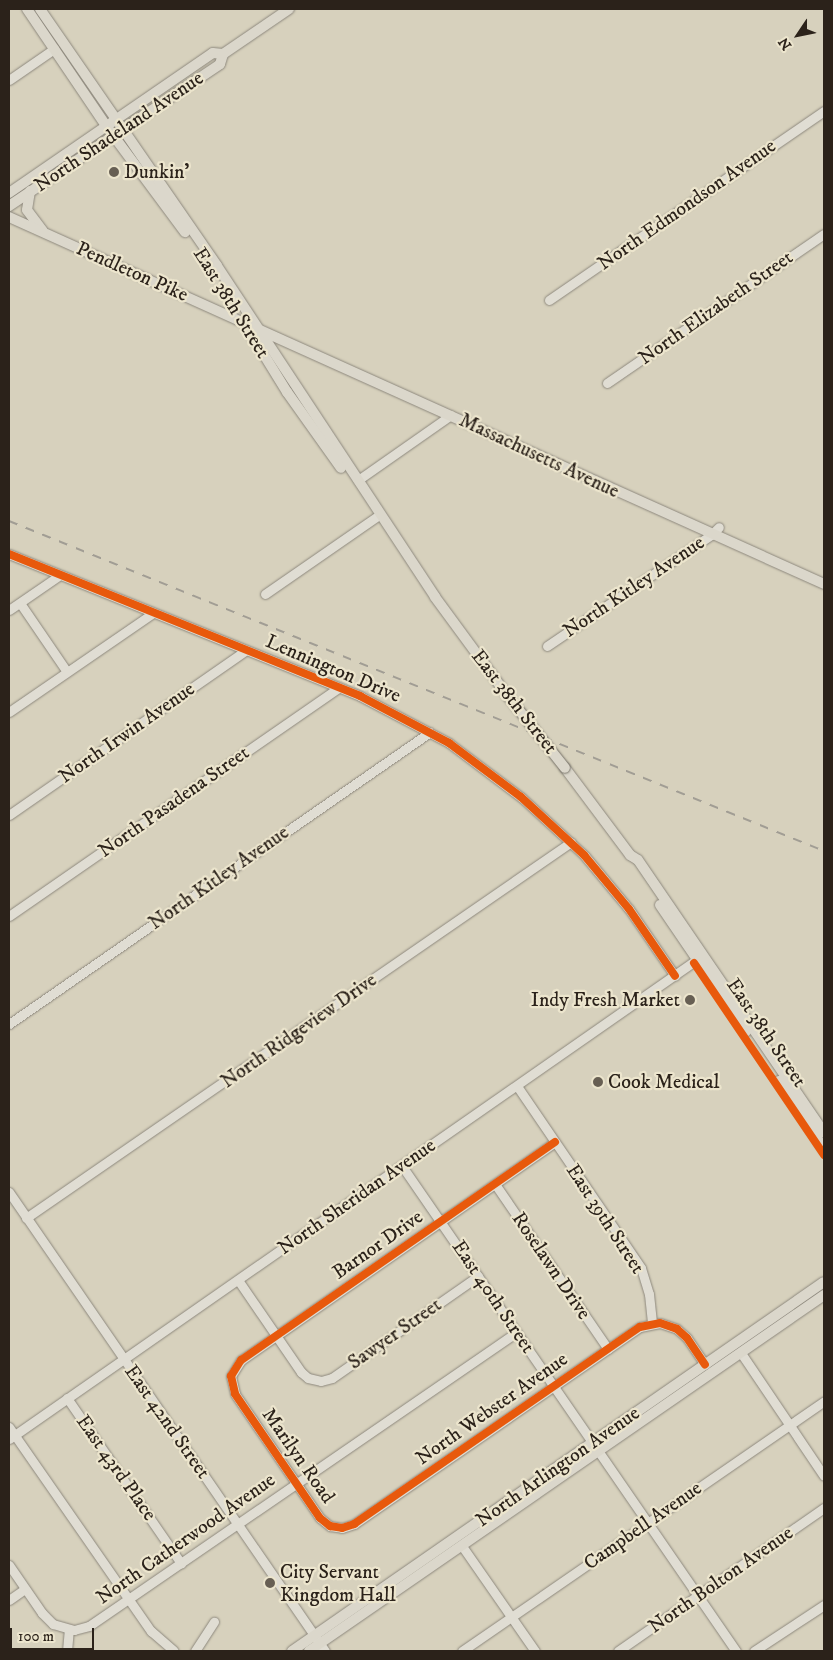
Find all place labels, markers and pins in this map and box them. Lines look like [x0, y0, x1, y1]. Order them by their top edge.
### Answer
place label: Dunkin' [124, 160, 189, 184]
marker: Dunkin' [108, 166, 120, 178]
place label: Indy Fresh Market [531, 988, 680, 1012]
marker: Indy Fresh Market [684, 994, 696, 1006]
place label: Cook Medical [608, 1070, 719, 1094]
marker: Cook Medical [592, 1076, 604, 1088]
place label: City Servant Kingdom Hall [280, 1560, 396, 1607]
marker: City Servant Kingdom Hall [264, 1577, 276, 1589]

